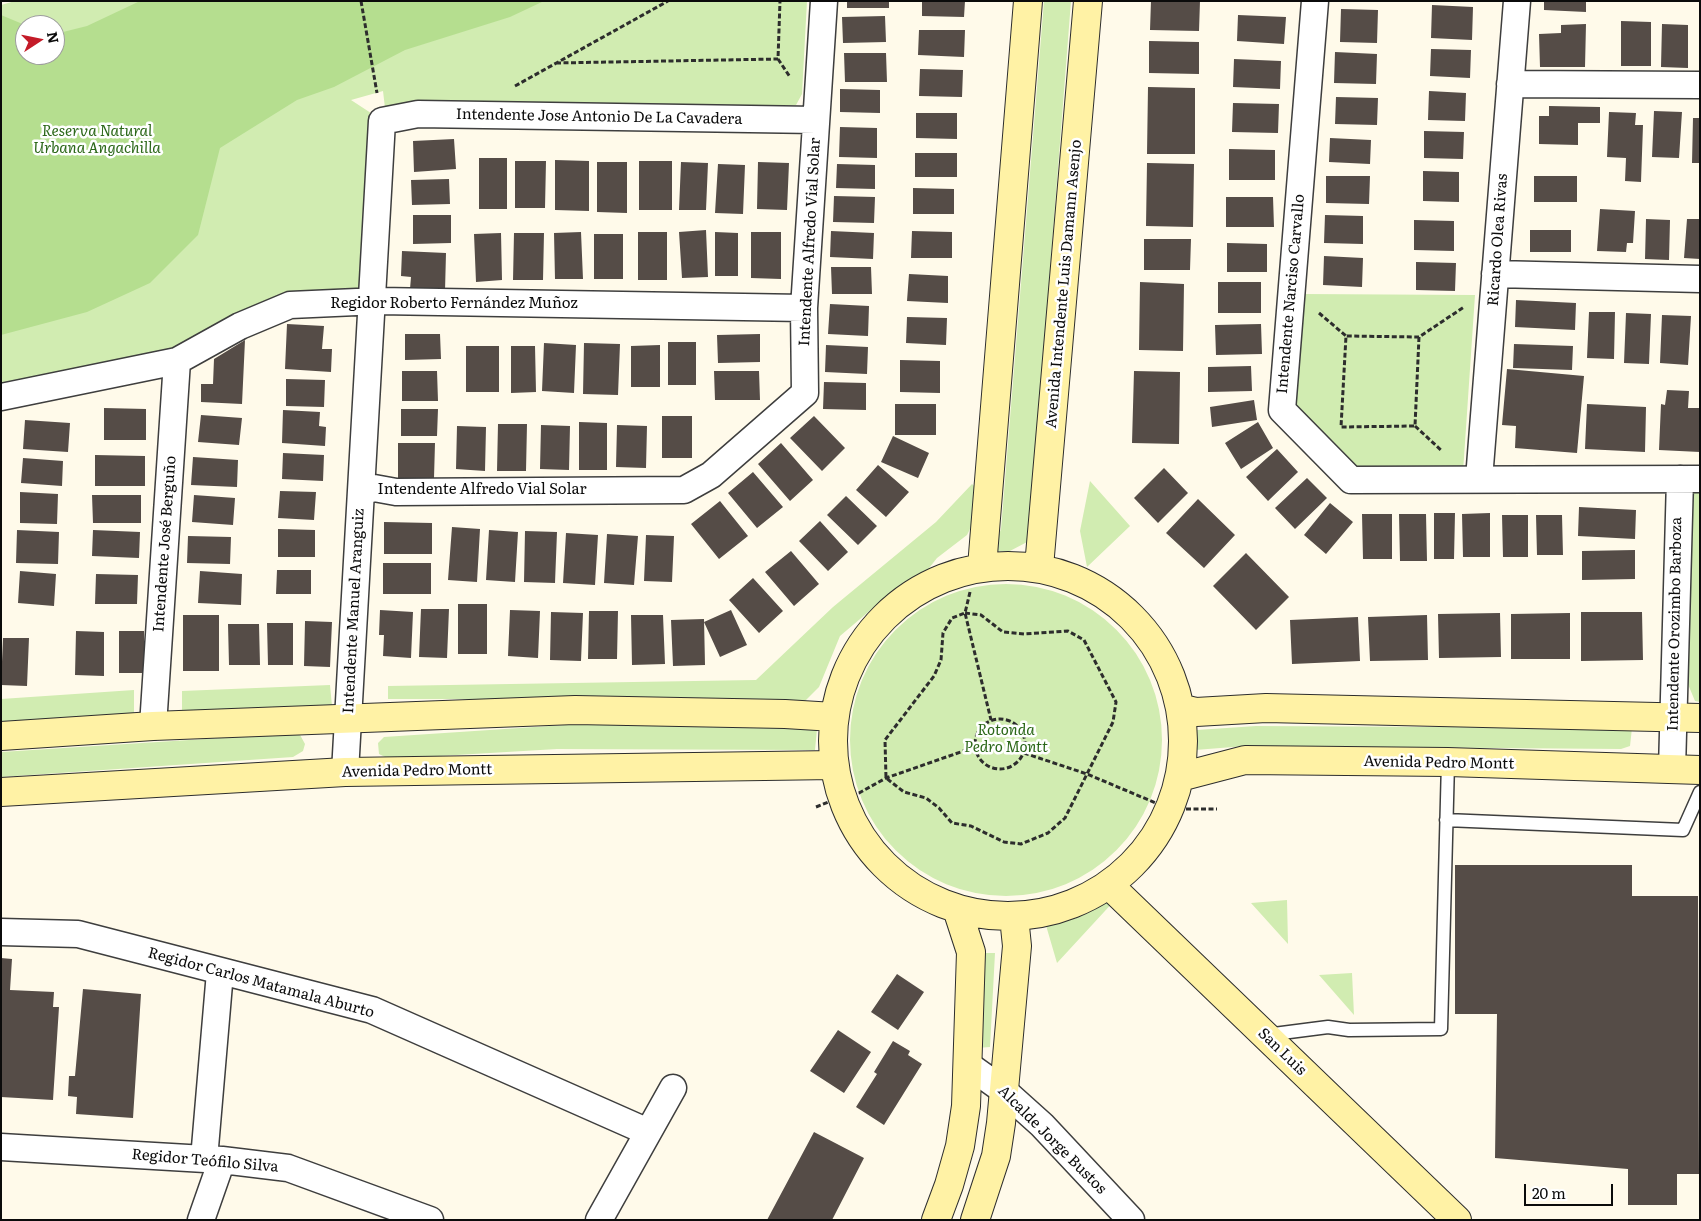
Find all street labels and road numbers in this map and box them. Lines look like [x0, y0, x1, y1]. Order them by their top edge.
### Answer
street label: Intendente Jose Antonio De La Cavadera [456, 106, 742, 128]
street label: Intendente Alfredo Vial Solar [796, 137, 824, 347]
street label: Avenida Intendente Luis Damann Asenjo [1042, 139, 1086, 429]
street label: Ricardo Olea Rivas [1484, 173, 1512, 307]
street label: Intendente Narciso Carvallo [1273, 193, 1309, 395]
street label: Regidor Roberto Fernández Muñoz [330, 295, 578, 313]
street label: Intendente José Berguño [150, 455, 180, 633]
street label: Intendente Alfredo Vial Solar [378, 481, 586, 499]
street label: Intendente Manuel Aranguiz [340, 508, 368, 714]
street label: Intendente Orozimbo Barboza [1664, 517, 1686, 731]
street label: Avenida Pedro Montt [1364, 753, 1514, 773]
street label: Avenida Pedro Montt [342, 761, 492, 781]
street label: Regidor Carlos Matamala Aburto [146, 944, 376, 1022]
street label: San Luis [1254, 1025, 1310, 1079]
street label: Alcalde Jorge Bustos [994, 1082, 1110, 1198]
street label: Regidor Teófilo Silva [131, 1146, 279, 1176]

